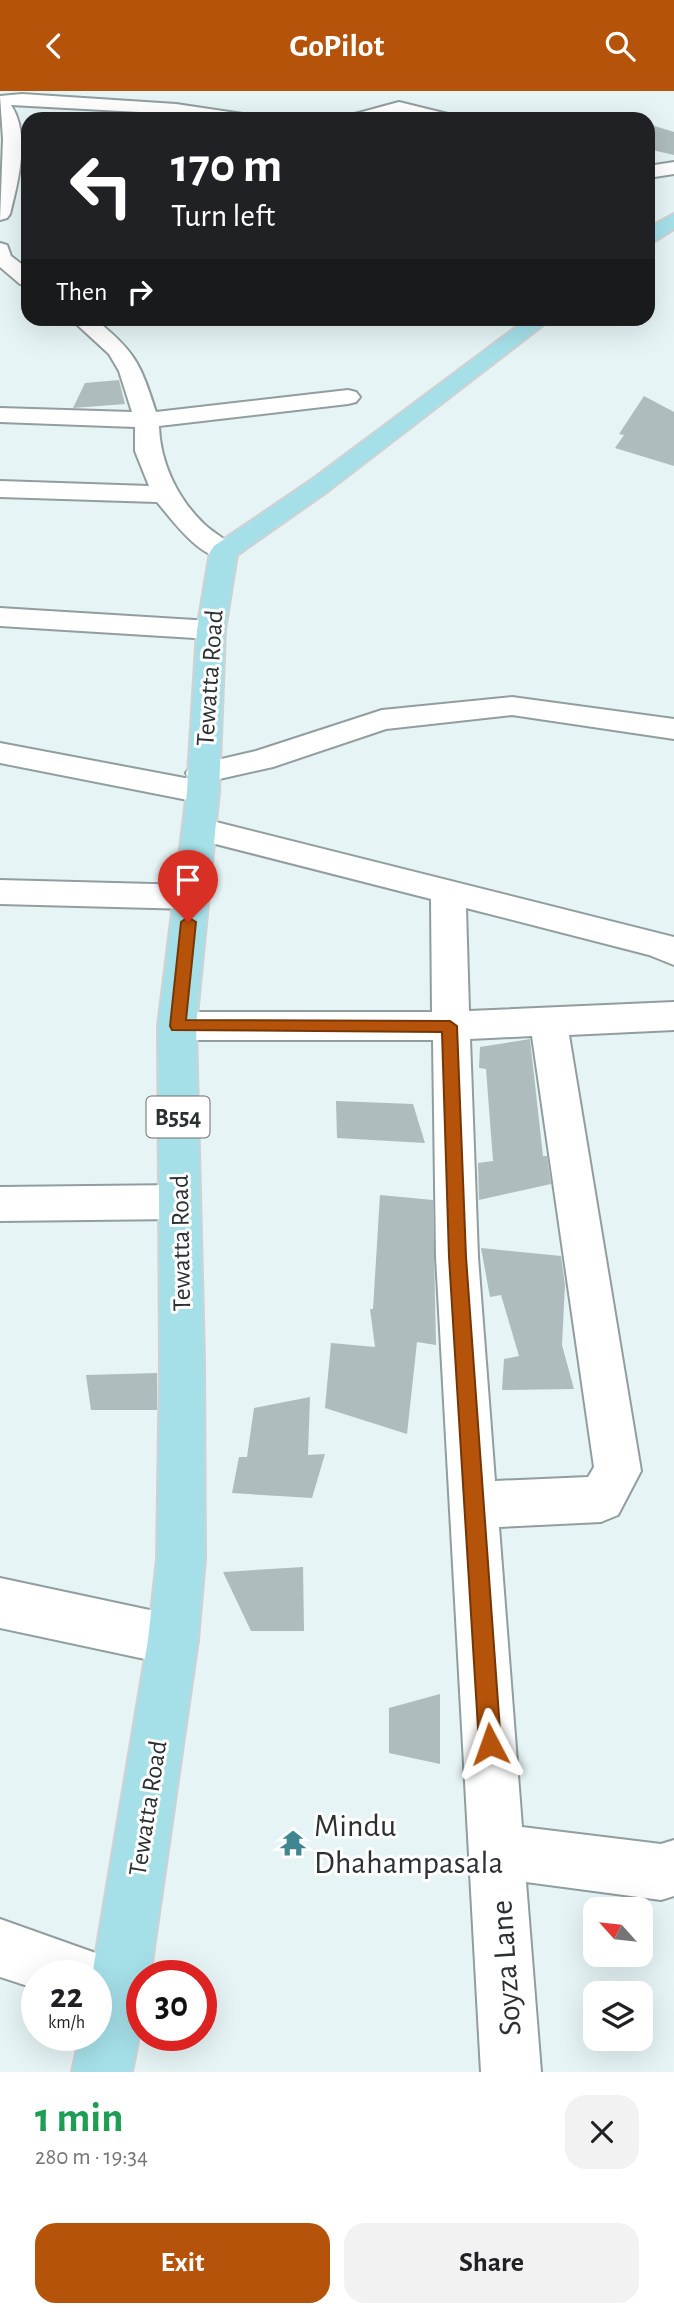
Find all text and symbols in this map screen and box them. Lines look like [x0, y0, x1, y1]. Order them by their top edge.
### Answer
icon: back [35, 27, 73, 65]
icon: search [601, 27, 639, 65]
text: GoPilot [290, 30, 384, 62]
icon: left [56, 140, 147, 231]
text: 170 m [171, 142, 282, 191]
text: Turn left [171, 200, 275, 232]
icon: right [121, 273, 159, 311]
text: Then [56, 279, 107, 305]
street label: Tewatta Road [192, 609, 228, 747]
pin [158, 850, 218, 922]
icon: arrive [169, 861, 207, 899]
road number: B554 [146, 1097, 210, 1137]
street label: Tewatta Road [167, 1174, 195, 1312]
position arrow [453, 1707, 527, 1781]
street label: Tewatta Road [124, 1739, 172, 1878]
place label: Mindu Dhahampasala [314, 1810, 503, 1879]
temple icon: Mindu Dhahampasala [278, 1828, 308, 1858]
north arrow [583, 1897, 653, 1967]
map controls [583, 1897, 653, 2051]
street label: Soyza Lane [485, 1899, 527, 2037]
speed limit sign: 30 [126, 1960, 217, 2051]
text: 22 [50, 1979, 83, 2014]
button: layers [583, 1981, 653, 2051]
text: km/h [48, 2014, 85, 2032]
button: close [565, 2095, 639, 2169]
text: 1 min [35, 2097, 124, 2139]
text: 280 m · 19:34 [35, 2146, 148, 2169]
button: Exit [35, 2223, 330, 2303]
button: Share [344, 2223, 639, 2303]

